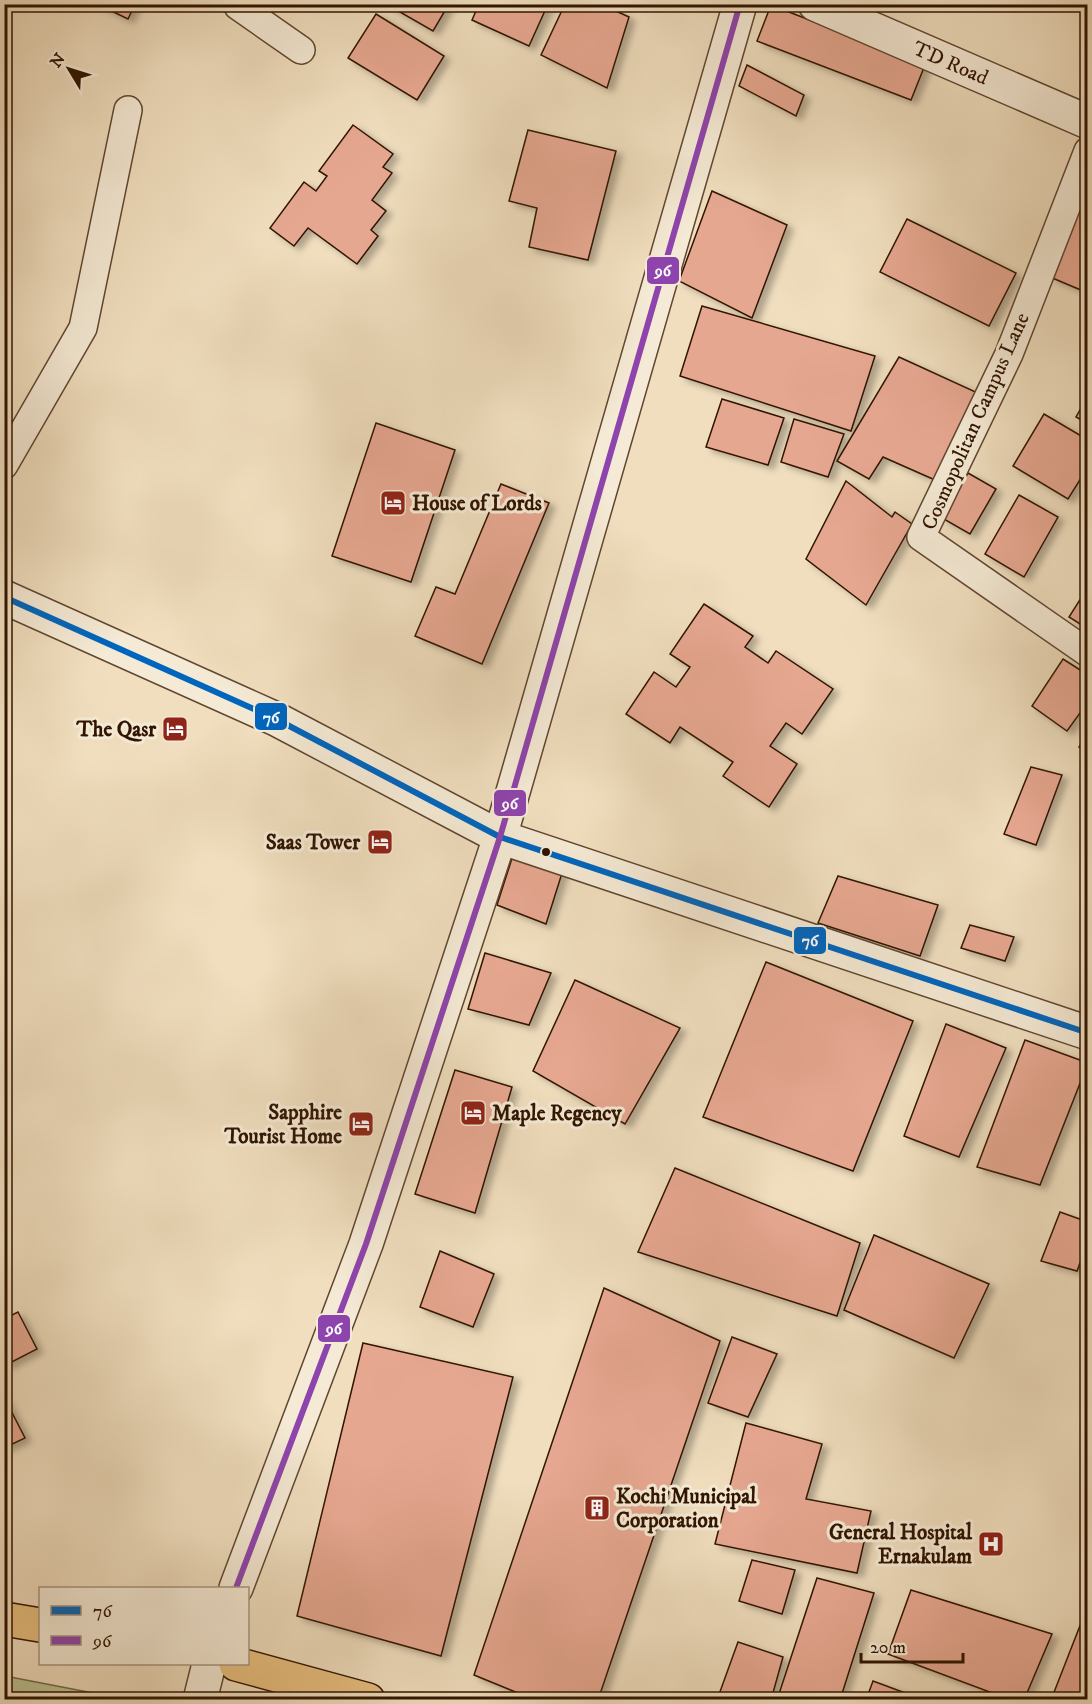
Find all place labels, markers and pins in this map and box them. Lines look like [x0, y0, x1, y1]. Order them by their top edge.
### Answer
hotel icon: House of Lords [378, 488, 408, 518]
place label: House of Lords [412, 491, 542, 517]
hotel icon: The Qasr [160, 714, 190, 744]
place label: The Qasr [76, 717, 157, 743]
hotel icon: Saas Tower [365, 827, 395, 857]
place label: Saas Tower [266, 830, 361, 856]
unlabelled marker [540, 846, 552, 858]
hotel icon: Maple Regency [458, 1098, 488, 1128]
place label: Sapphire Tourist Home [224, 1100, 342, 1150]
place label: Maple Regency [492, 1101, 622, 1127]
hotel icon: Sapphire Tourist Home [346, 1109, 376, 1139]
place label: Kochi Municipal Corporation [616, 1484, 757, 1534]
building icon: Kochi Municipal Corporation [582, 1493, 612, 1523]
place label: General Hospital Ernakulam [829, 1520, 973, 1570]
hospital icon: General Hospital Ernakulam [976, 1529, 1006, 1559]

